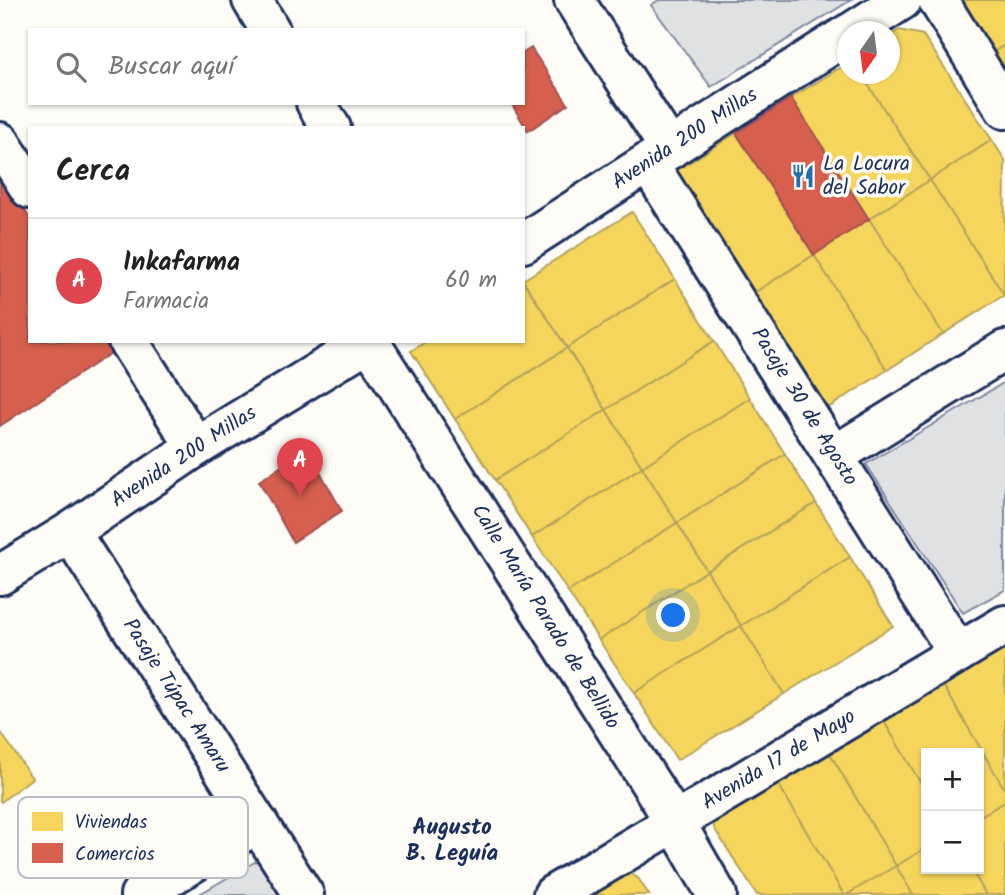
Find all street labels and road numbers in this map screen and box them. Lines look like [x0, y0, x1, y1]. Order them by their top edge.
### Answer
street label: Avenida 200 Millas [605, 79, 765, 199]
street label: Pasaje 30 de Agosto [742, 321, 866, 493]
street label: Avenida 200 Millas [104, 397, 264, 517]
street label: Calle María Parado de Bellido [462, 498, 628, 736]
street label: Pasaje Túpac Amaru [114, 612, 238, 780]
street label: Avenida 17 de Mayo [696, 701, 862, 819]

